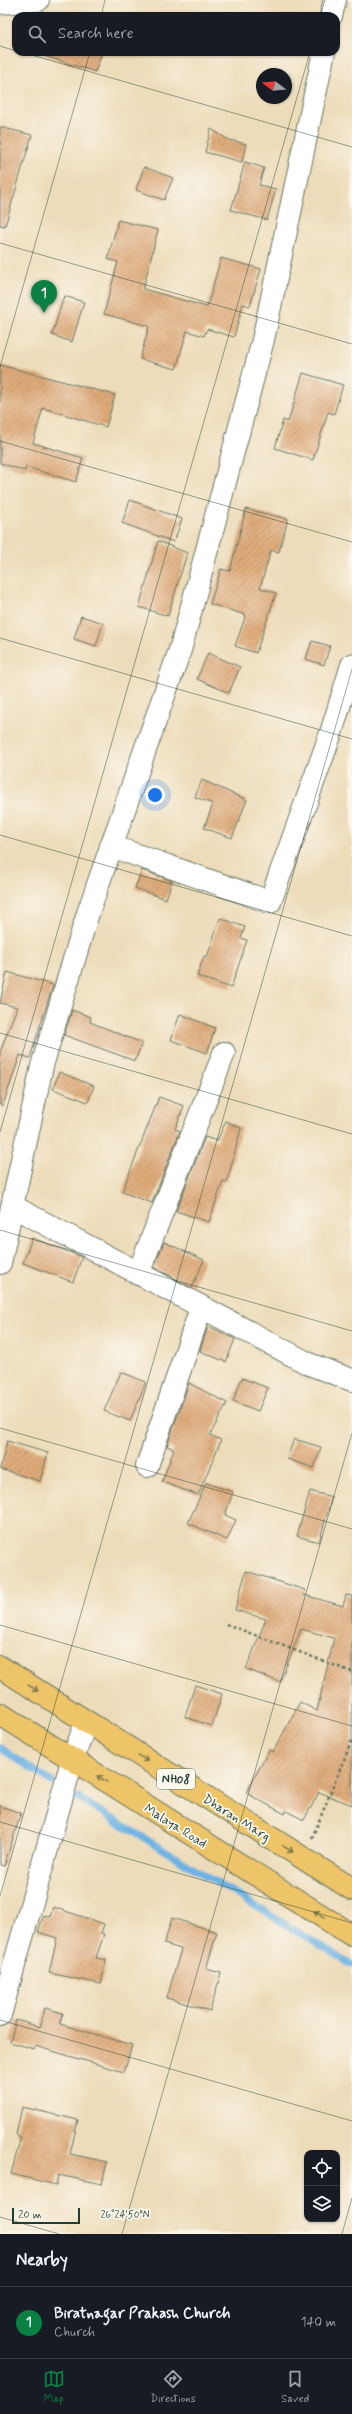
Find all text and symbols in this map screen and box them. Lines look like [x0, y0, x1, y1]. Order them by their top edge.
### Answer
search box [12, 12, 340, 56]
icon: search [26, 23, 48, 45]
text: Search here [58, 24, 134, 44]
north arrow [256, 68, 292, 104]
pin: 1 [31, 280, 57, 313]
your location [145, 785, 165, 805]
one-way arrow [27, 1685, 39, 1693]
one-way arrow [137, 1754, 149, 1762]
road number: NH08 [157, 1769, 195, 1789]
one-way arrow [97, 1775, 108, 1783]
street label: Dharan Marg [199, 1791, 273, 1846]
street label: Malaya Road [141, 1800, 210, 1852]
one-way arrow [283, 1845, 294, 1854]
one-way arrow [313, 1910, 325, 1918]
map controls [304, 2150, 340, 2222]
button: locate [304, 2150, 340, 2186]
button: layers [304, 2186, 340, 2222]
scale bar [12, 2206, 80, 2225]
text: 20 m [18, 2208, 41, 2222]
text: 26°24'50"N [101, 2208, 150, 2222]
text: Nearby [16, 2249, 68, 2271]
text: Biratnagar Prakash Church [54, 2304, 231, 2324]
text: 1 [26, 2314, 32, 2331]
text: 140 m [301, 2314, 336, 2331]
text: Church [54, 2324, 95, 2341]
tab: Map [43, 2368, 65, 2406]
tab: Directions [150, 2368, 196, 2406]
tab: Saved [281, 2368, 309, 2406]

